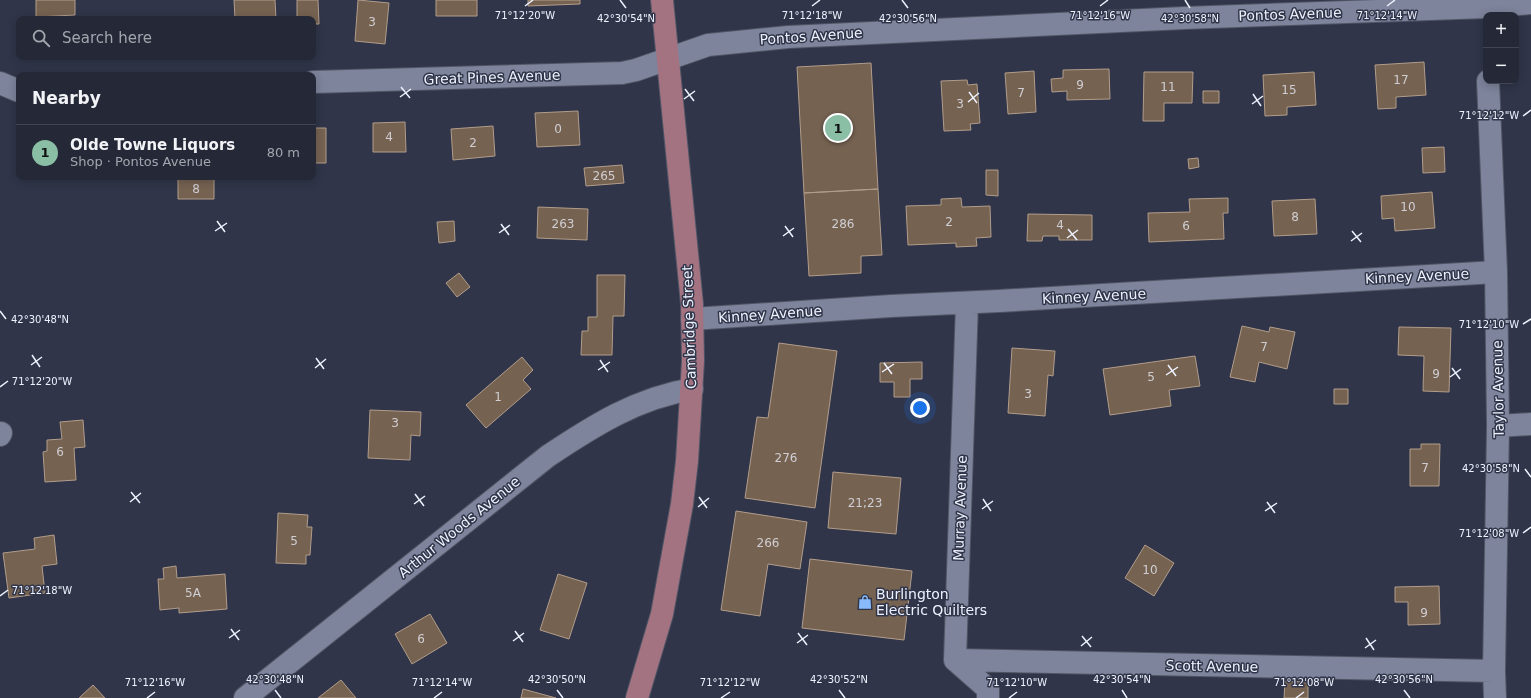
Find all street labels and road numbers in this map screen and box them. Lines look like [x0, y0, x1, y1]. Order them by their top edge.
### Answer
street label: Pontos Avenue [1238, 4, 1342, 24]
street label: Pontos Avenue [759, 24, 863, 48]
street label: Great Pines Avenue [423, 67, 561, 87]
street label: Cambridge Street [679, 264, 699, 389]
street label: Kinney Avenue [1365, 265, 1469, 287]
street label: Kinney Avenue [1042, 285, 1146, 307]
street label: Kinney Avenue [717, 302, 823, 326]
street label: Taylor Avenue [1489, 340, 1507, 439]
street label: Murray Avenue [950, 455, 970, 561]
street label: Arthur Woods Avenue [395, 473, 523, 581]
street label: Scott Avenue [1166, 657, 1258, 675]

